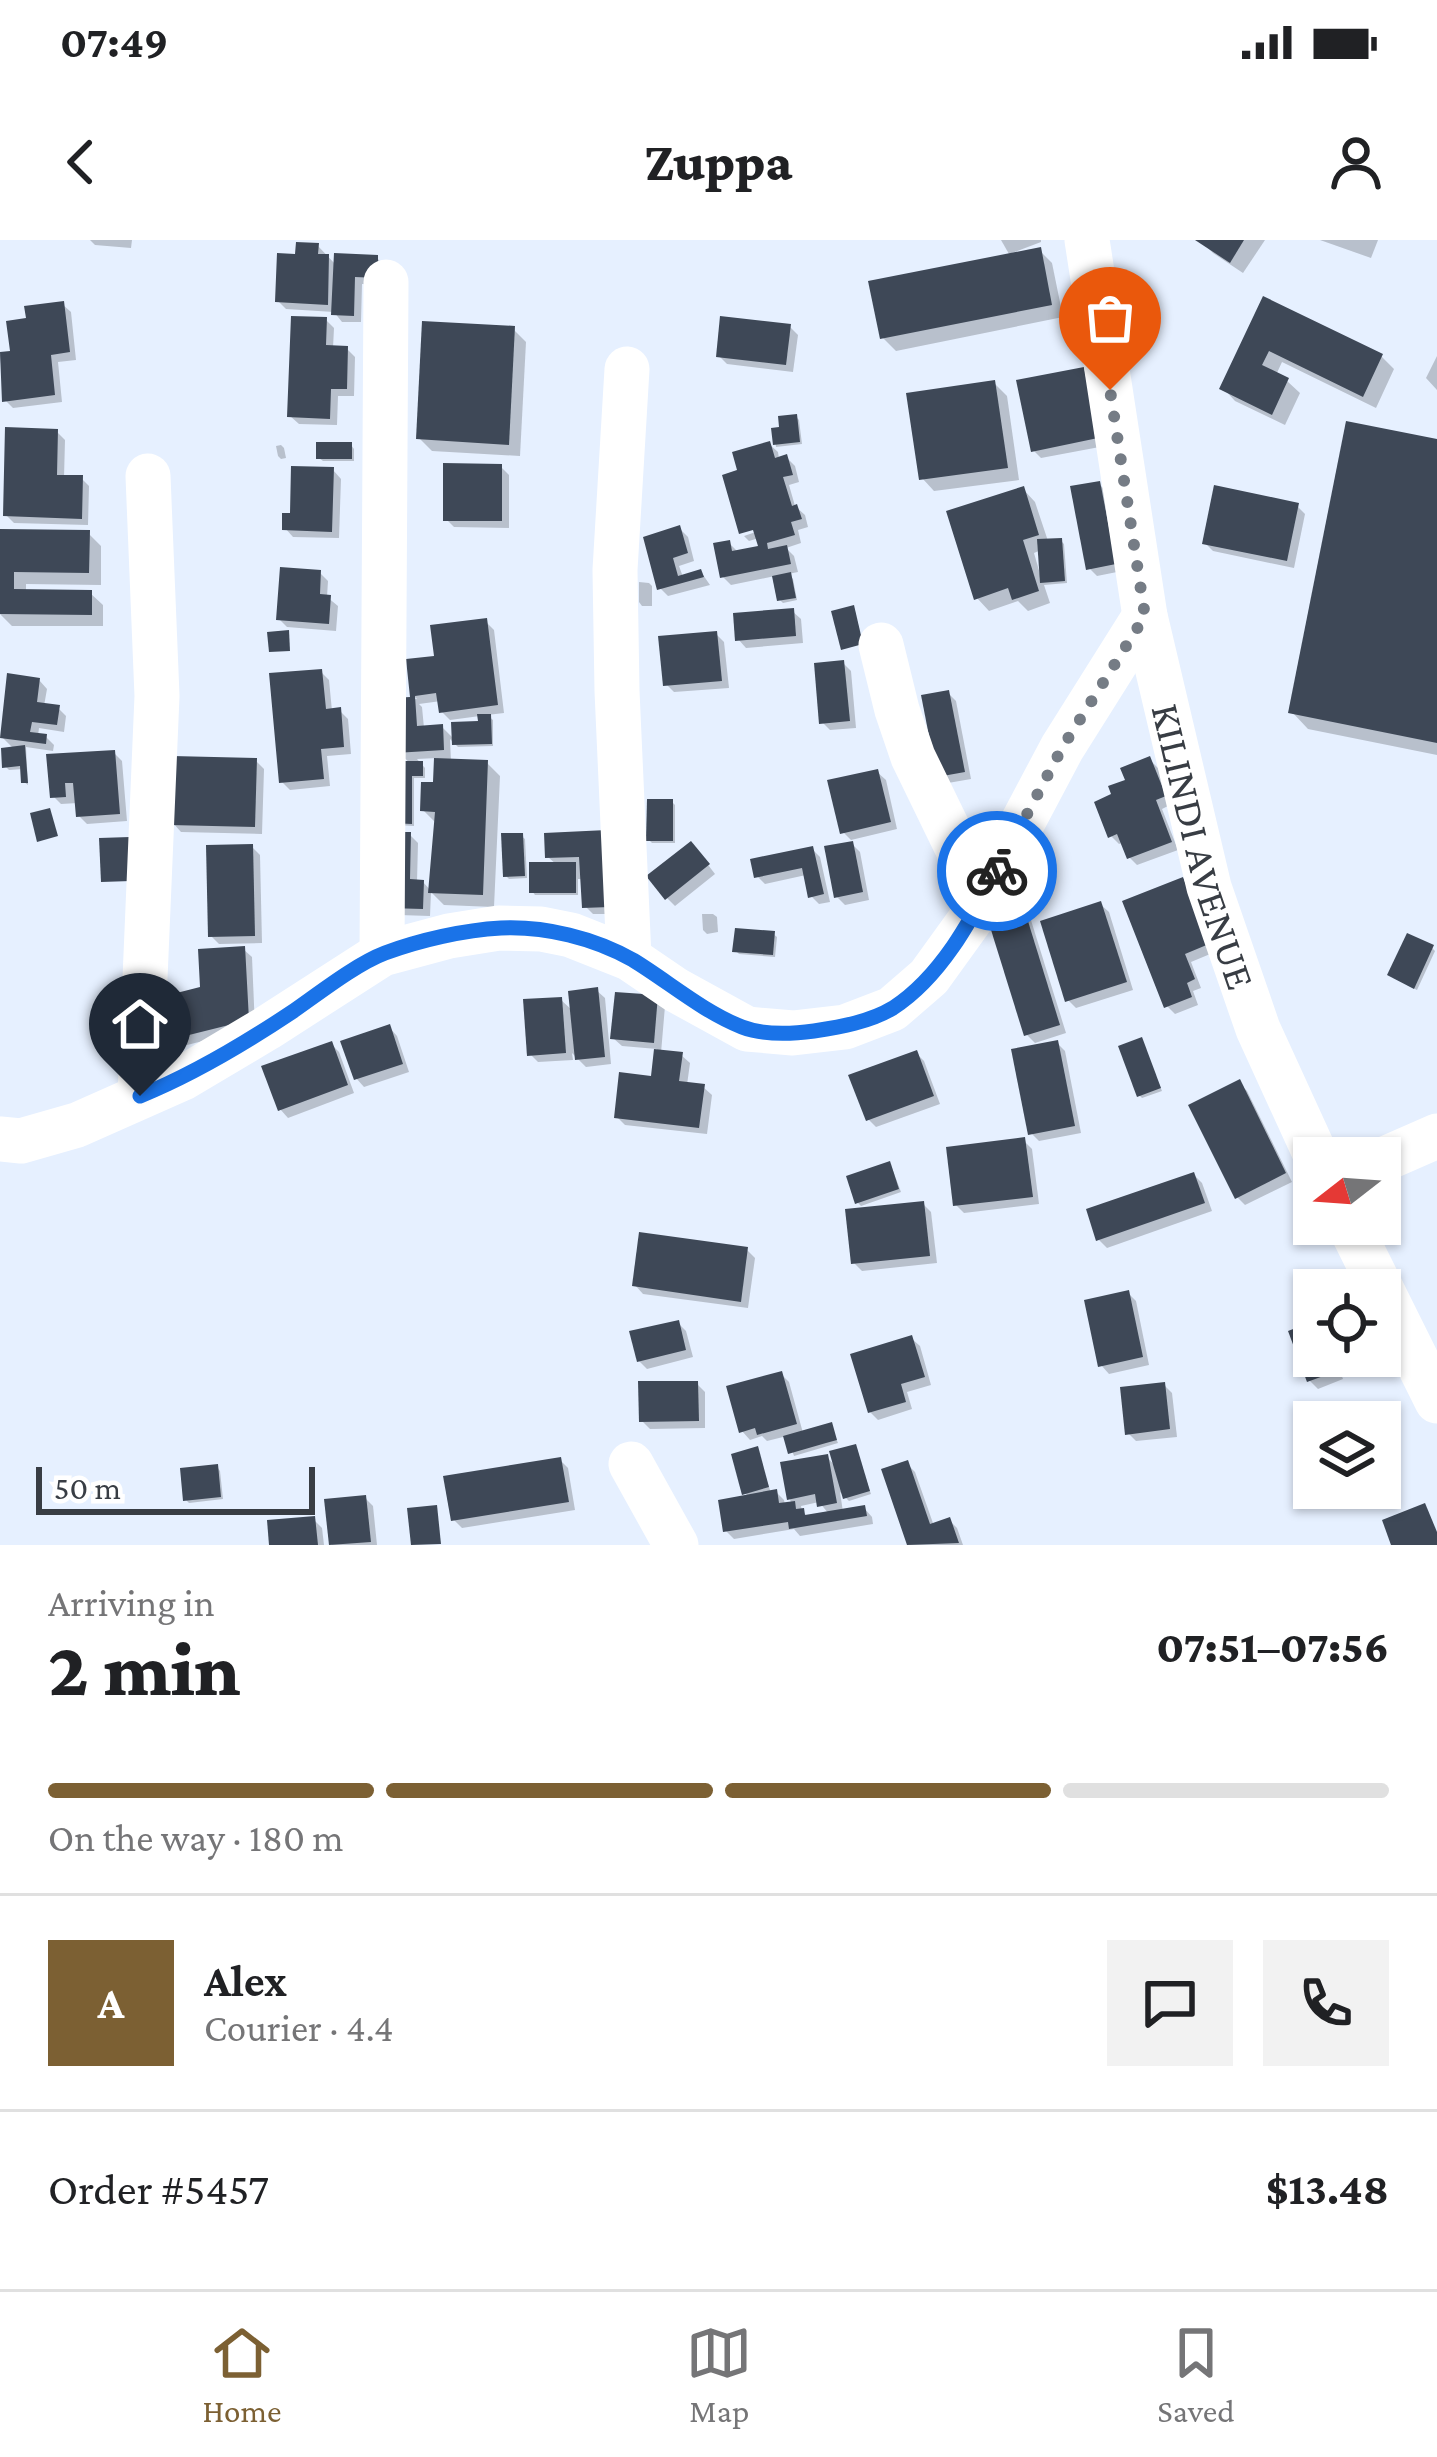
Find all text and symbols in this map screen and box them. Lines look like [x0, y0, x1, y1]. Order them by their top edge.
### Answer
text: 07:49 [60, 17, 168, 67]
icon: back [48, 129, 114, 195]
icon: person [1323, 129, 1389, 195]
text: Zuppa [644, 132, 793, 192]
pin [1059, 267, 1161, 390]
icon: bag [1077, 285, 1143, 351]
street label: KILINDI AVENUE [1142, 699, 1265, 995]
courier [937, 811, 1057, 931]
icon: bike [964, 838, 1030, 904]
pin [89, 973, 191, 1096]
icon: home [107, 991, 173, 1057]
north arrow [1293, 1137, 1401, 1245]
map controls [1293, 1137, 1401, 1509]
button: locate [1293, 1269, 1401, 1377]
button: layers [1293, 1401, 1401, 1509]
scale bar [36, 1461, 315, 1514]
text: 50 m [54, 1469, 121, 1506]
text: Arriving in [48, 1581, 215, 1624]
text: 07:51–07:56 [1156, 1622, 1389, 1672]
text: 2 min [48, 1625, 241, 1712]
text: On the way · 180 m [48, 1816, 344, 1859]
button: chat [1107, 1940, 1233, 2066]
button: phone [1263, 1940, 1389, 2066]
text: Alex [204, 1956, 287, 2006]
text: A [98, 1978, 124, 2028]
text: Courier · 4.4 [204, 2006, 394, 2049]
text: Order #5457 [48, 2164, 269, 2214]
text: $13.48 [1266, 2164, 1389, 2214]
tab: Home [202, 2320, 281, 2429]
tab: Map [686, 2320, 752, 2429]
tab: Saved [1157, 2320, 1235, 2429]

